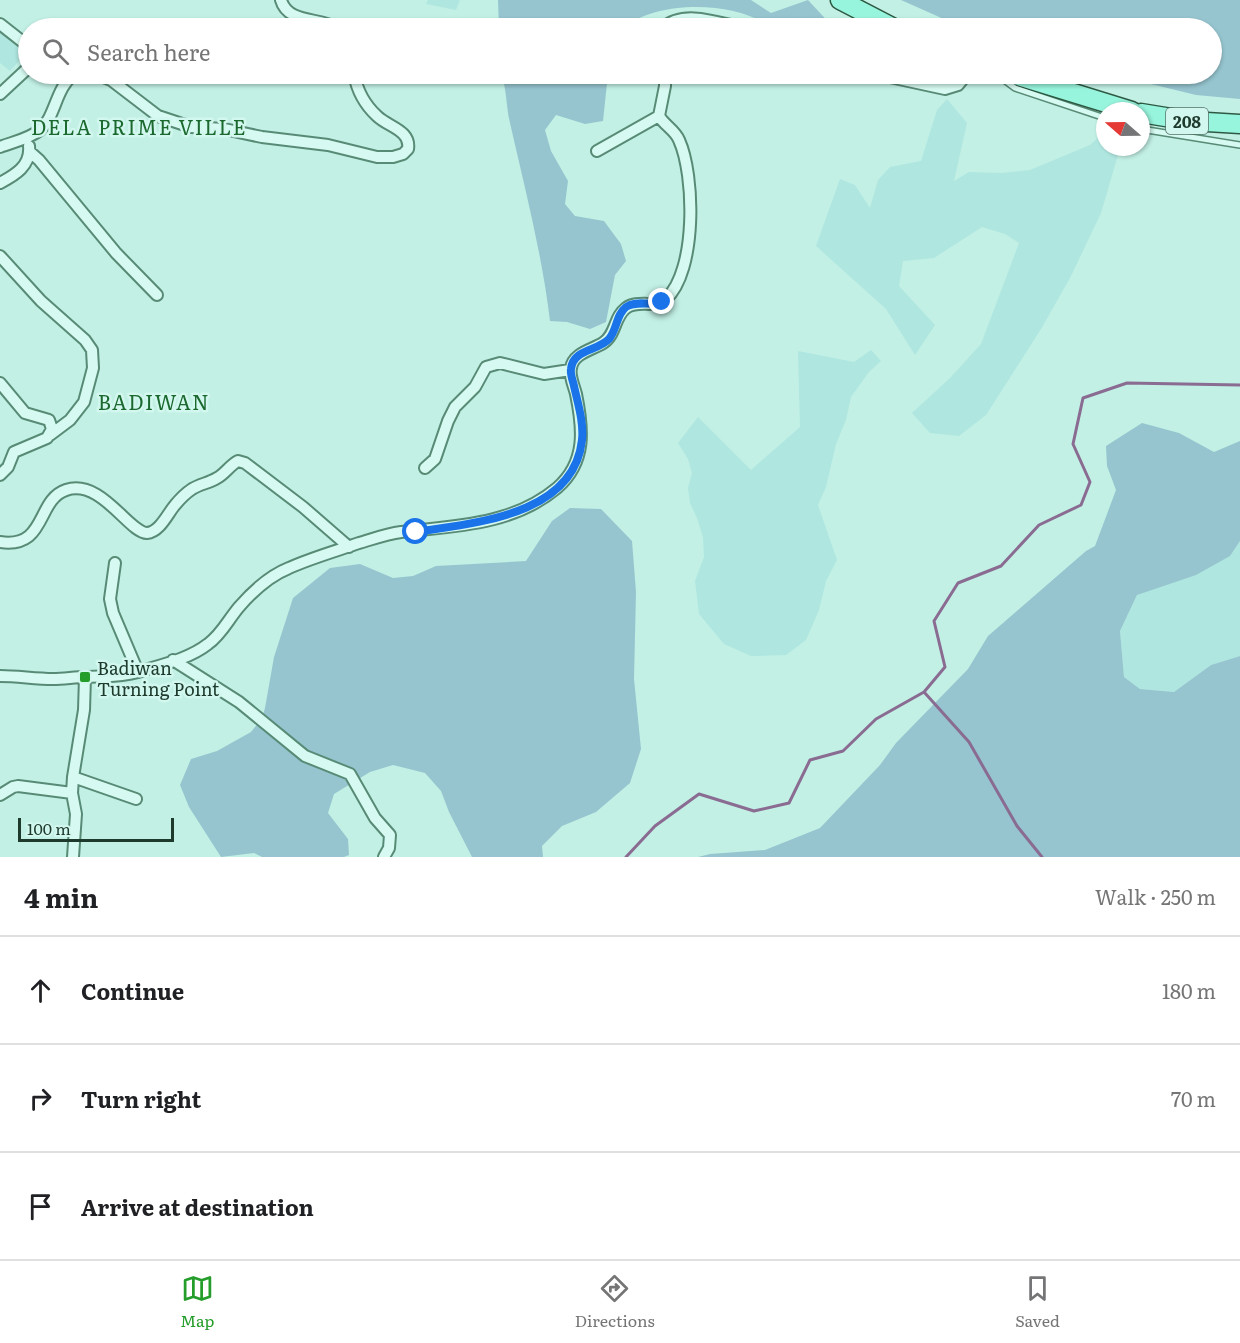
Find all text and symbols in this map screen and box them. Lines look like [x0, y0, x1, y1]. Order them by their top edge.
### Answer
search box [18, 18, 1222, 84]
icon: search [39, 35, 72, 68]
text: Search here [87, 35, 210, 68]
north arrow [1096, 102, 1150, 156]
road number: 208 [1166, 108, 1208, 134]
district label: DELA PRIME VILLE [31, 111, 247, 141]
route end [648, 288, 674, 314]
district label: BADIWAN [98, 386, 210, 416]
route start [402, 518, 428, 544]
place label: Badiwan Turning Point [97, 654, 220, 702]
marker: Badiwan Turning Point [78, 670, 92, 684]
scale bar [18, 815, 174, 842]
text: 100 m [27, 816, 71, 840]
text: 4 min [24, 877, 98, 916]
text: Walk · 250 m [1095, 881, 1216, 911]
icon: ahead [24, 974, 57, 1007]
text: Continue [81, 974, 184, 1007]
text: 180 m [1162, 975, 1216, 1005]
icon: right [24, 1082, 57, 1115]
text: Turn right [81, 1082, 201, 1115]
text: 70 m [1171, 1083, 1216, 1113]
icon: arrive [24, 1190, 57, 1223]
text: Arrive at destination [81, 1190, 314, 1223]
tab: Map [180, 1272, 214, 1332]
tab: Directions [575, 1272, 655, 1332]
tab: Saved [1015, 1272, 1060, 1332]

